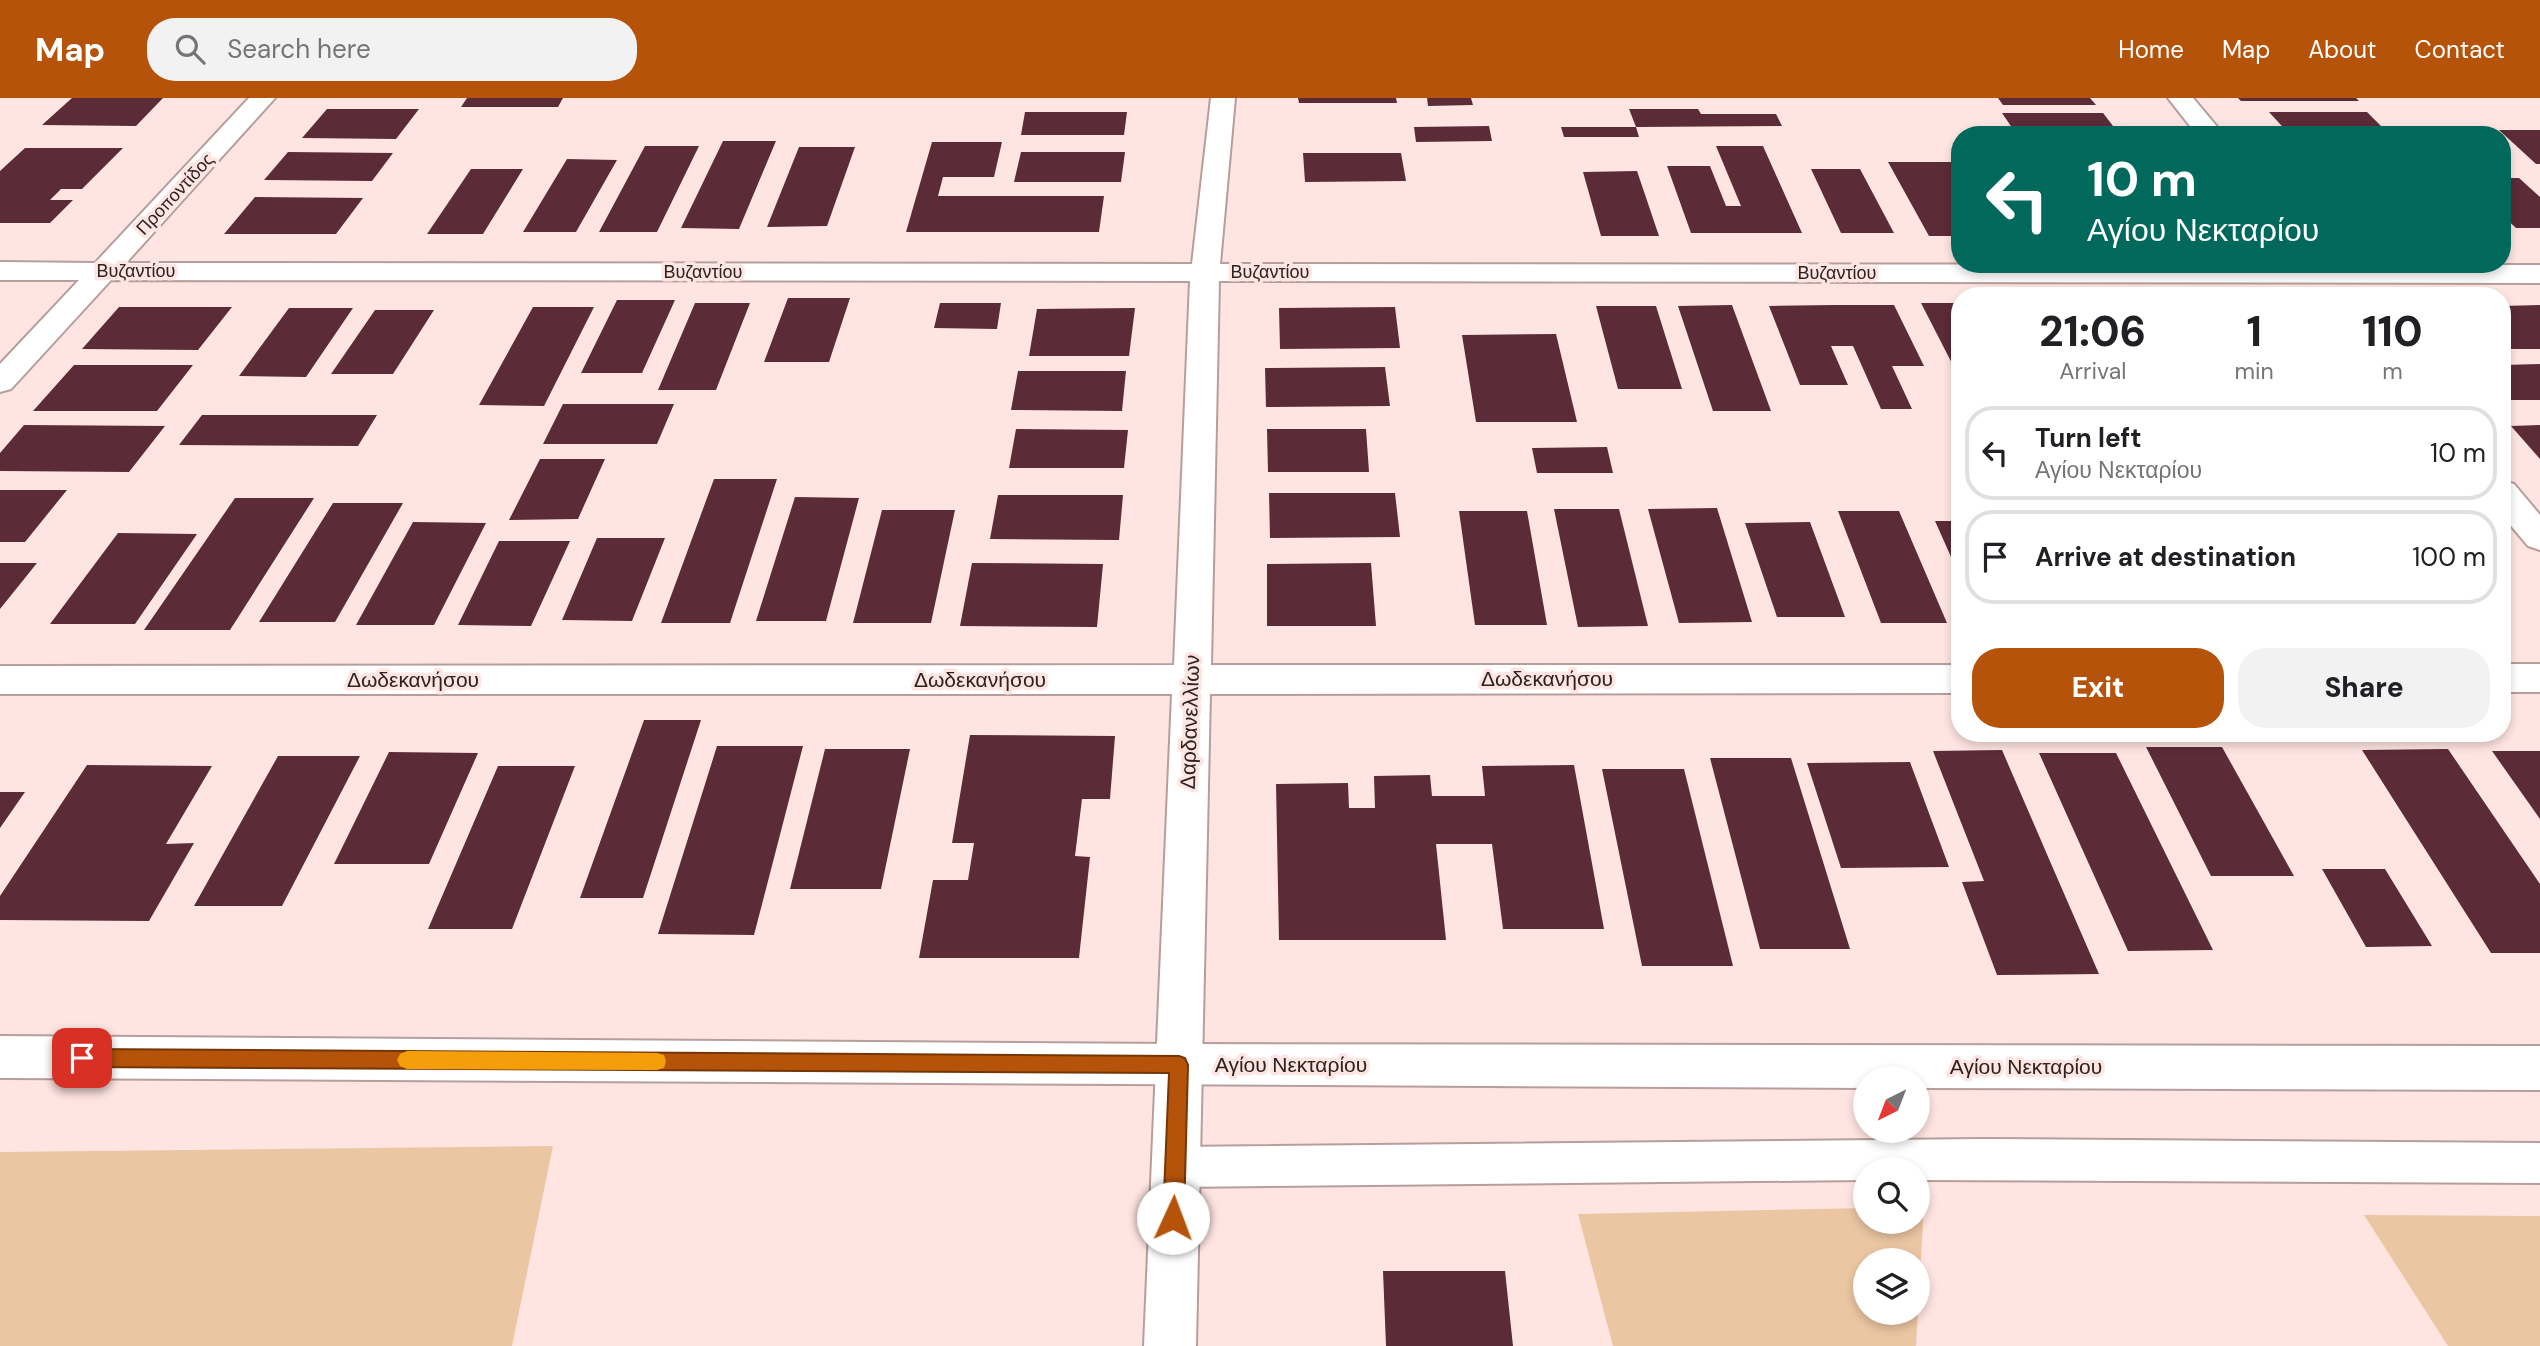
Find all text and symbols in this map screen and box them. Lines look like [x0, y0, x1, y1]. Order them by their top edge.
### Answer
search box [147, 18, 637, 81]
text: Map [35, 28, 105, 71]
icon: search [171, 30, 209, 68]
text: Search here [227, 32, 371, 66]
text: Home [2118, 34, 2184, 65]
text: Map [2222, 34, 2270, 65]
text: About [2308, 34, 2377, 65]
text: Contact [2415, 34, 2505, 65]
text: 10 m [2087, 147, 2197, 211]
street label: Προποντίδος [131, 148, 219, 240]
icon: left [1972, 154, 2063, 245]
text: Αγίου Νεκταρίου [2087, 209, 2319, 251]
street label: Βυζαντίου [97, 259, 175, 283]
street label: Βυζαντίου [664, 260, 742, 284]
street label: Βυζαντίου [1231, 260, 1309, 284]
street label: Βυζαντίου [1798, 261, 1876, 285]
text: 21:06 [2039, 304, 2146, 359]
text: 1 [2246, 304, 2262, 359]
text: 110 [2362, 304, 2423, 359]
text: Arrival [2059, 356, 2126, 386]
text: min [2235, 356, 2274, 386]
text: m [2382, 356, 2403, 386]
text: Turn left [2035, 421, 2142, 455]
icon: left [1976, 434, 2014, 472]
text: 10 m [2430, 436, 2486, 470]
text: Αγίου Νεκταρίου [2035, 455, 2202, 485]
icon: arrive [1976, 538, 2014, 576]
text: Arrive at destination [2035, 540, 2296, 574]
text: 100 m [2412, 540, 2486, 574]
button: Exit [1972, 648, 2224, 728]
button: Share [2238, 648, 2490, 728]
street label: Δαρδανελλίων [1174, 654, 1206, 790]
street label: Δωδεκανήσου [1481, 665, 1613, 693]
street label: Δωδεκανήσου [347, 666, 479, 694]
street label: Δωδεκανήσου [914, 666, 1046, 694]
pin [52, 1028, 112, 1088]
icon: arrive [63, 1039, 101, 1077]
street label: Αγίου Νεκταρίου [1215, 1051, 1367, 1079]
street label: Αγίου Νεκταρίου [1950, 1053, 2102, 1081]
north arrow [1853, 1066, 1930, 1143]
map controls [1853, 1066, 1930, 1325]
button: search [1853, 1157, 1930, 1234]
position arrow [1136, 1181, 1210, 1255]
button: layers [1853, 1248, 1930, 1325]

